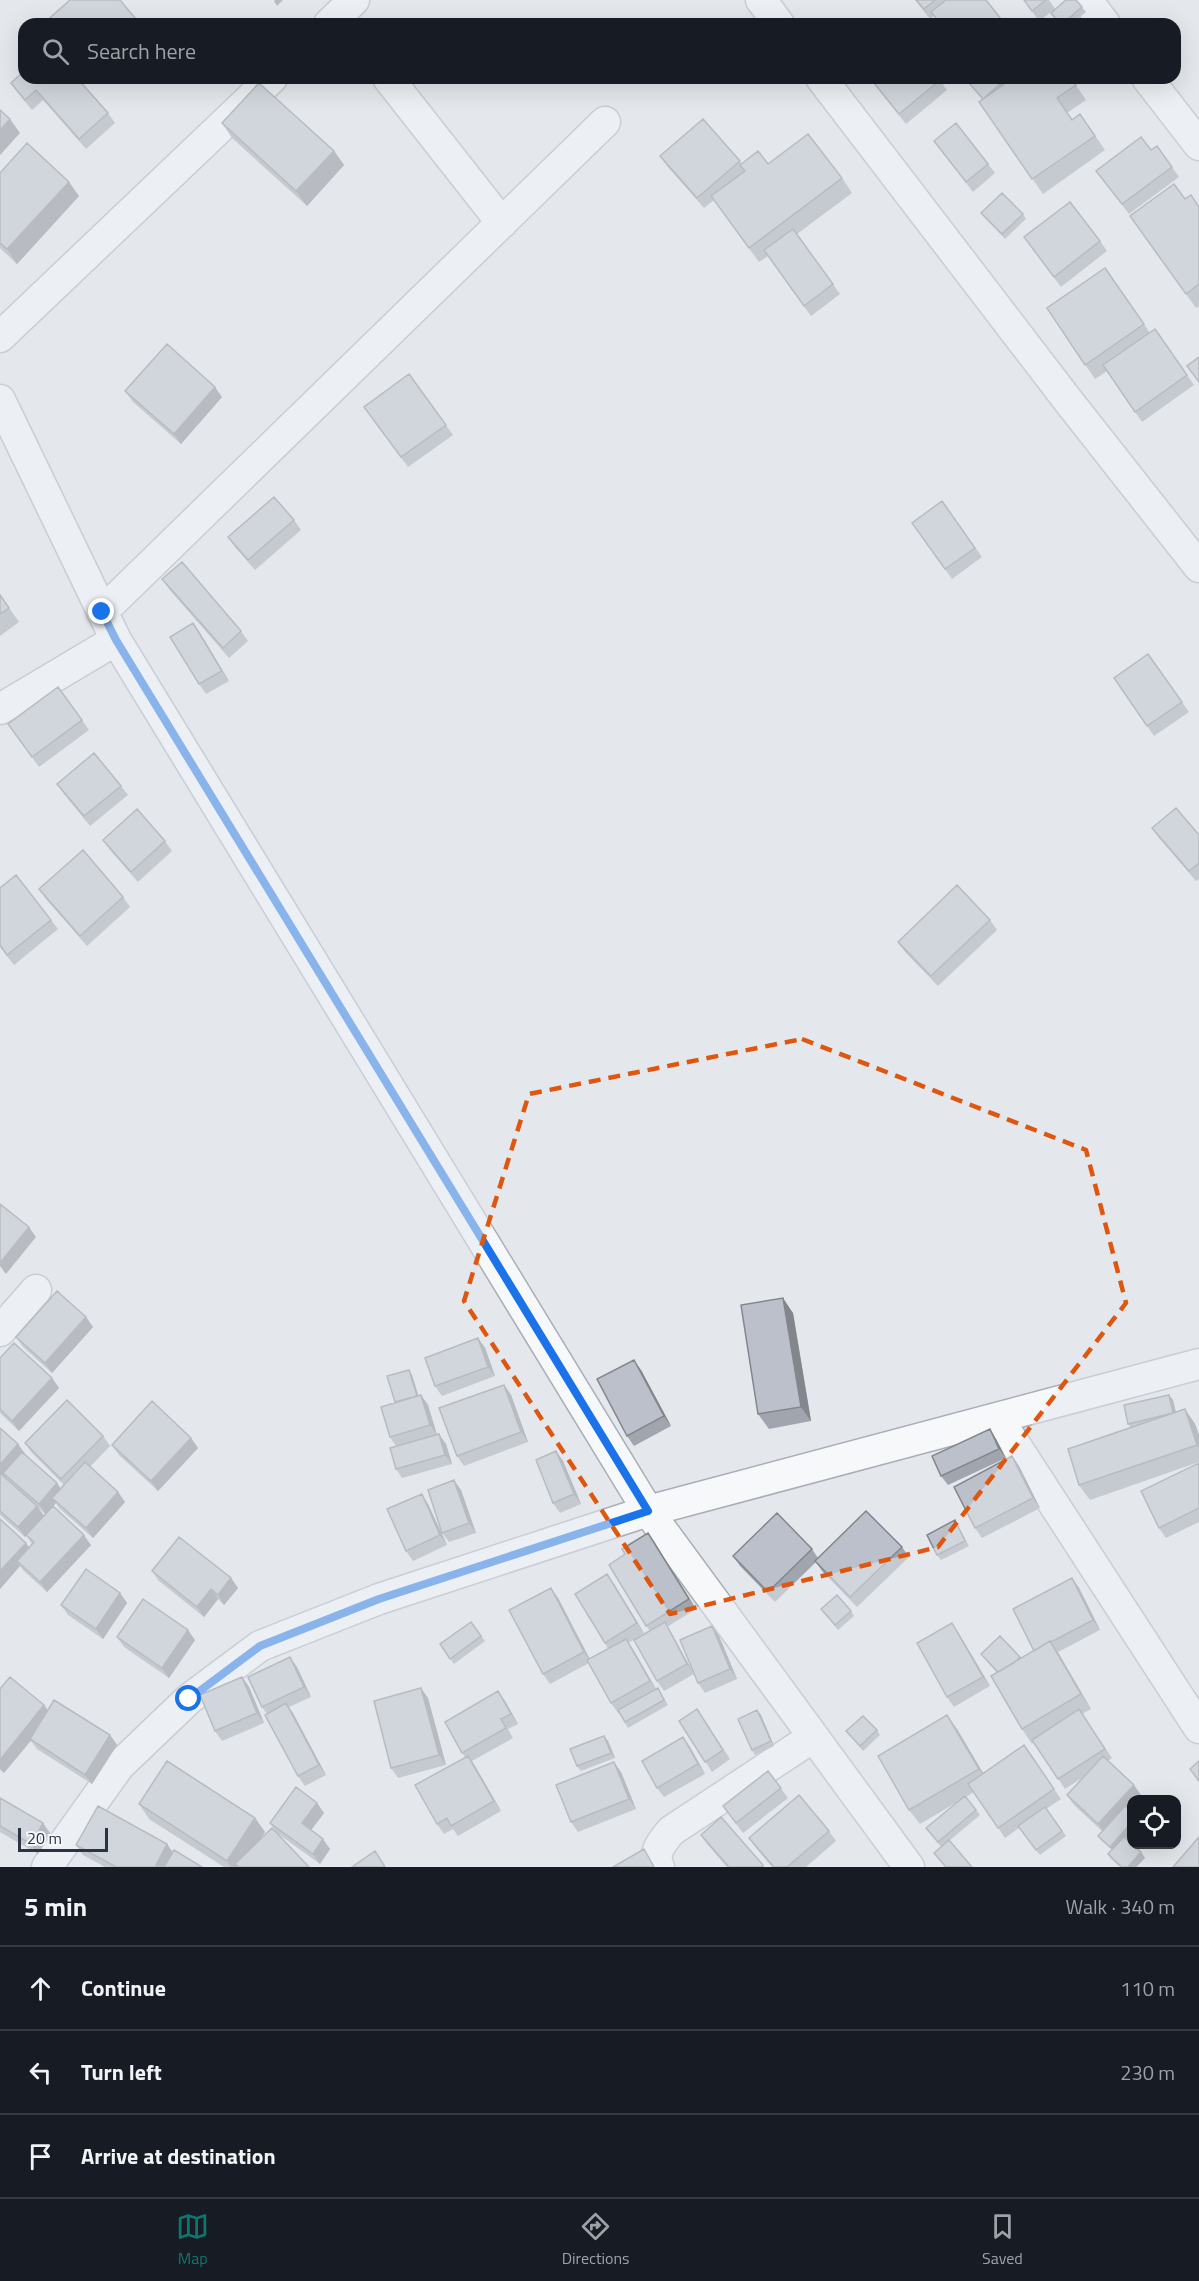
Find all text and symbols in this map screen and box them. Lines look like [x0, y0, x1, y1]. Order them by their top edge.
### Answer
search box [18, 18, 1181, 84]
text: Search here [87, 34, 196, 68]
icon: search [39, 35, 72, 68]
route end [88, 598, 114, 624]
route start [175, 1685, 201, 1711]
map controls [1127, 1795, 1181, 1849]
button: locate [1127, 1795, 1181, 1849]
scale bar [18, 1825, 108, 1852]
text: 20 m [27, 1826, 62, 1850]
text: 5 min [24, 1887, 87, 1926]
text: Walk · 340 m [1066, 1891, 1175, 1922]
text: Continue [81, 1971, 166, 2005]
icon: ahead [24, 1972, 57, 2005]
text: 110 m [1120, 1973, 1175, 2004]
text: Turn left [81, 2055, 162, 2089]
icon: left [24, 2056, 57, 2089]
text: 230 m [1120, 2057, 1175, 2088]
text: Arrive at destination [81, 2139, 276, 2173]
icon: arrive [24, 2140, 57, 2173]
tab: Map [176, 2210, 209, 2270]
tab: Directions [562, 2210, 630, 2270]
tab: Saved [982, 2210, 1023, 2270]

